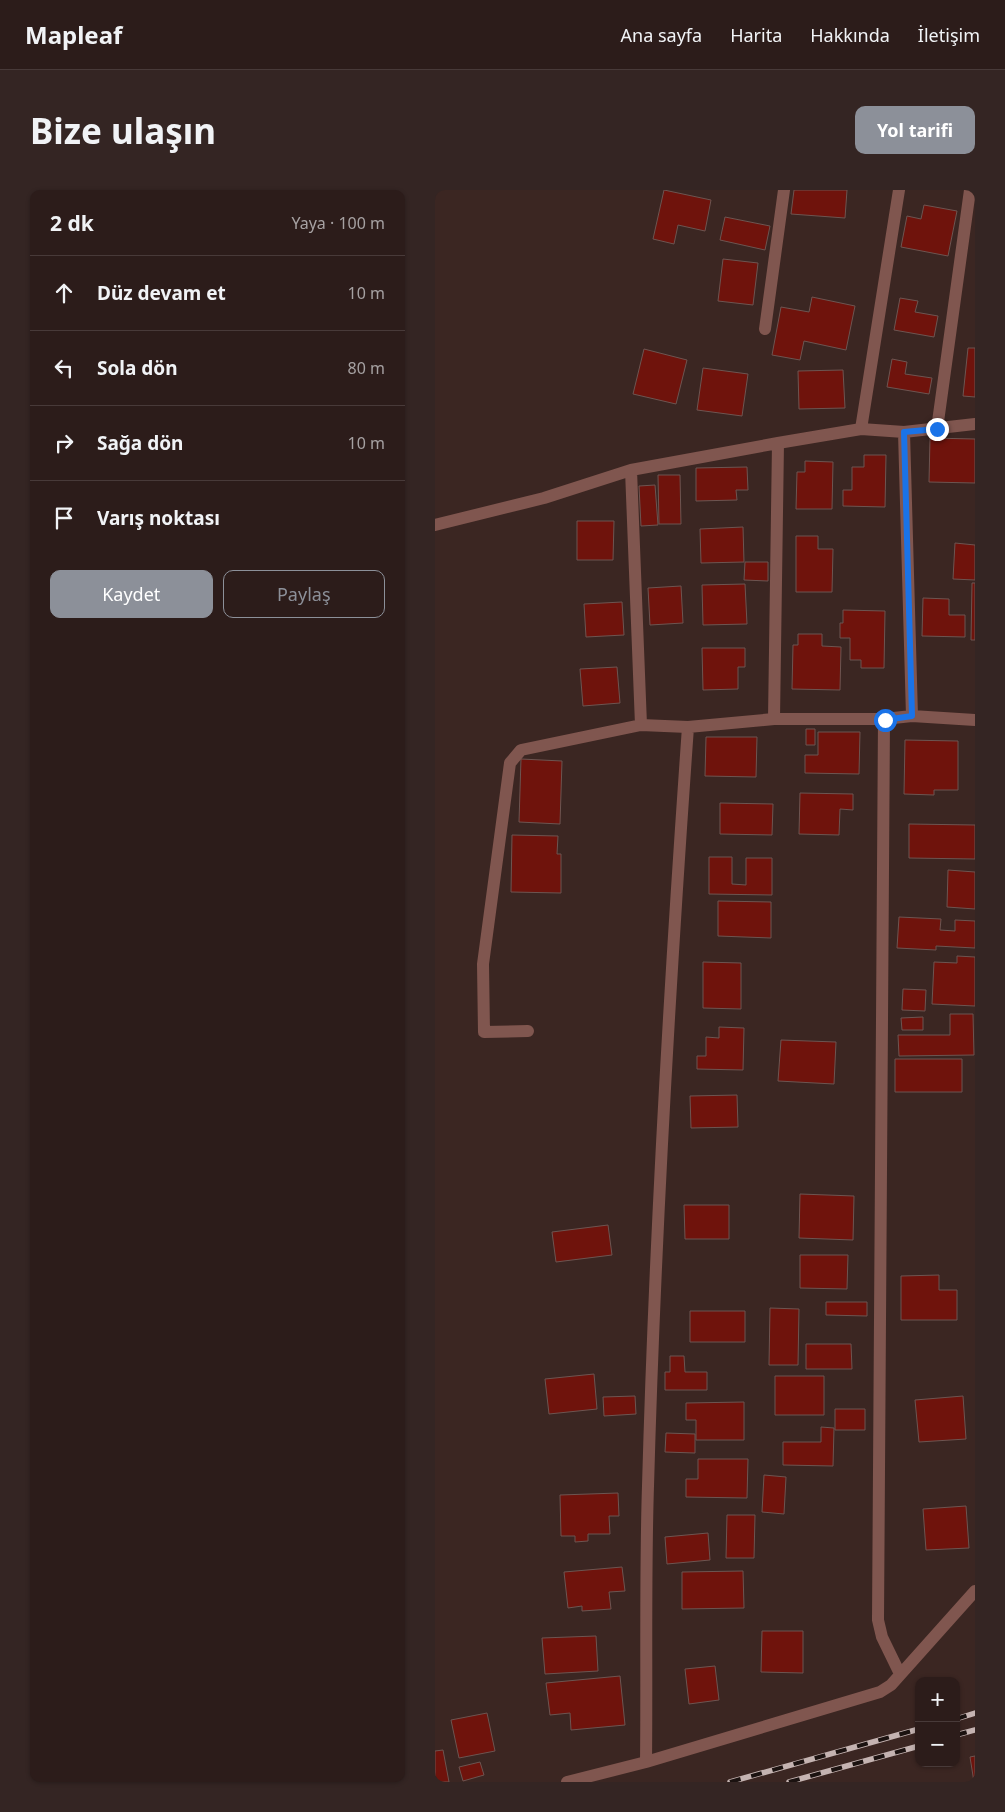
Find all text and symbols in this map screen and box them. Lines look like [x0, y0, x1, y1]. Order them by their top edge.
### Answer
text: Mapleaf [25, 18, 122, 51]
text: Ana sayfa [621, 23, 702, 47]
text: Harita [730, 23, 782, 47]
text: Hakkında [810, 23, 890, 47]
text: İletişim [918, 23, 980, 47]
button: Yol tarifi [855, 106, 975, 154]
text: Bize ulaşın [30, 107, 216, 154]
text: 2 dk [50, 209, 94, 237]
text: Yaya · 100 m [291, 212, 385, 234]
icon: ahead [50, 279, 78, 307]
text: Düz devam et [97, 280, 226, 306]
text: 10 m [348, 282, 385, 304]
icon: left [50, 354, 78, 382]
text: Sola dön [97, 355, 178, 381]
text: 80 m [348, 357, 385, 379]
route end [926, 418, 949, 441]
icon: right [50, 429, 78, 457]
text: Sağa dön [97, 430, 183, 456]
text: 10 m [348, 432, 385, 454]
icon: arrive [50, 504, 78, 532]
text: Varış noktası [97, 505, 220, 531]
button: Kaydet [50, 570, 213, 618]
button: Paylaş [223, 570, 385, 618]
route start [874, 709, 897, 732]
map controls [915, 1677, 960, 1767]
button: + [915, 1677, 960, 1722]
button: − [915, 1722, 960, 1767]

